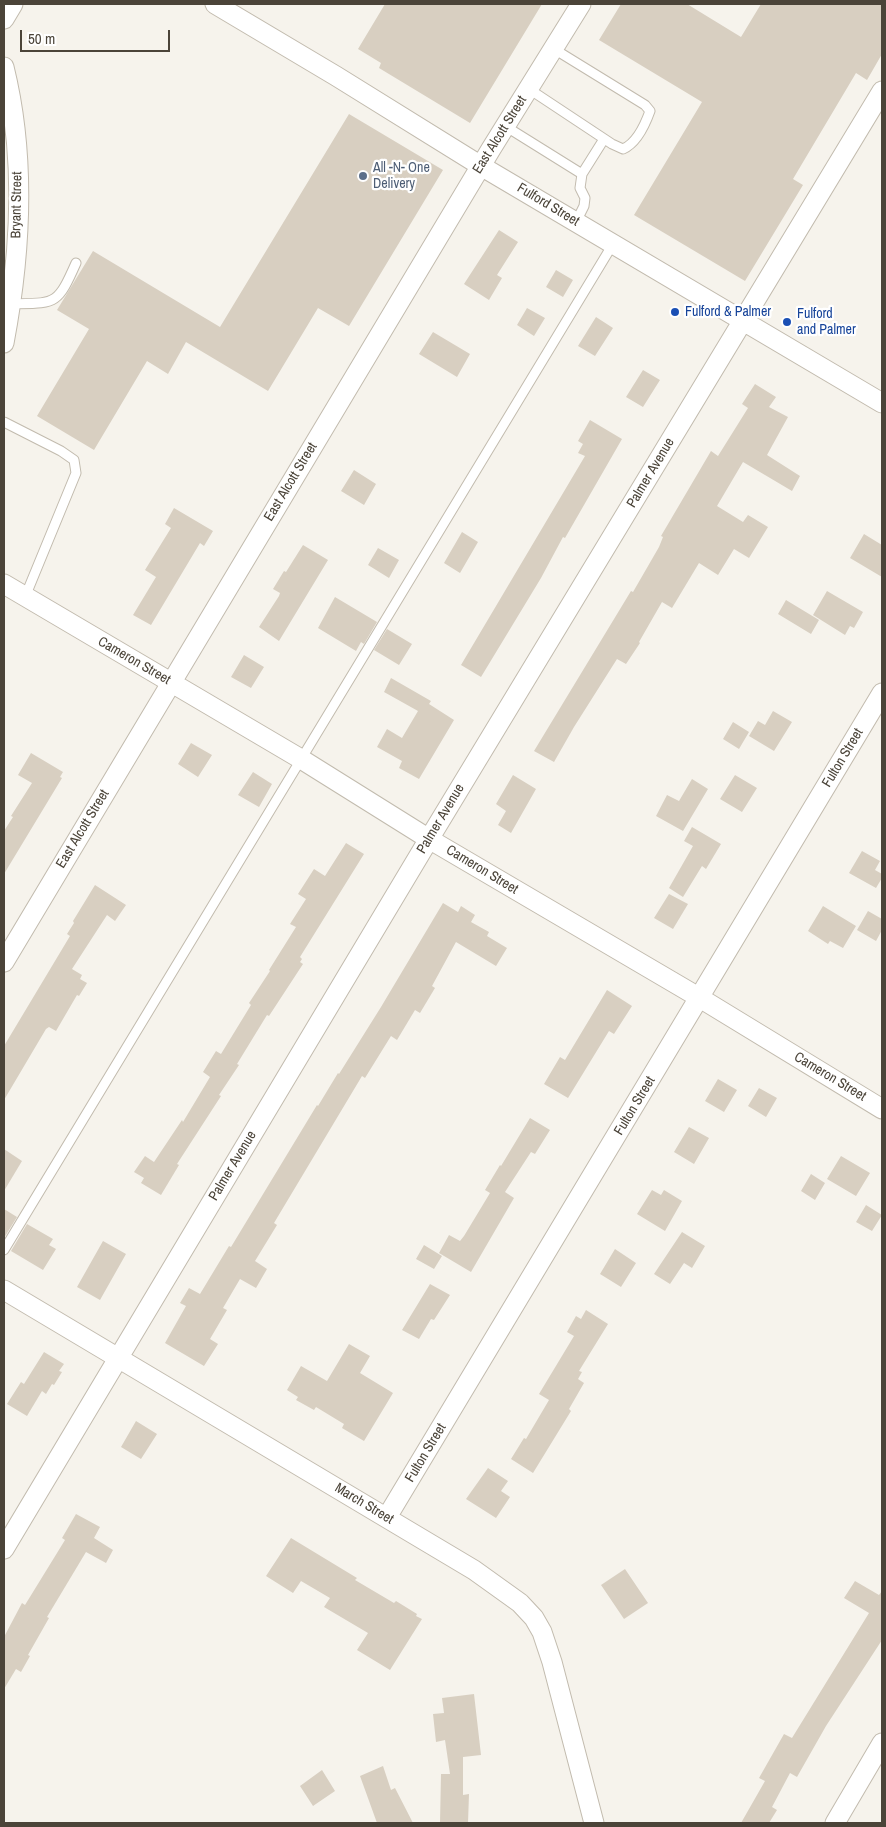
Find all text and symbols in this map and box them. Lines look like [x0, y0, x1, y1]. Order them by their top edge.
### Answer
scale bar [22, 20, 172, 52]
text: 50 m [28, 28, 55, 49]
street label: East Alcott Street [469, 93, 531, 177]
place label: All -N- One Delivery [373, 160, 430, 192]
marker: All -N- One Delivery [357, 170, 369, 182]
street label: Bryant Street [8, 171, 26, 239]
street label: Fulford Street [514, 180, 582, 230]
place label: Fulford & Palmer [685, 304, 771, 320]
marker: Fulford & Palmer [669, 306, 681, 318]
place label: Fulford and Palmer [797, 306, 856, 338]
marker: Fulford and Palmer [781, 316, 793, 328]
street label: Palmer Avenue [624, 435, 678, 511]
street label: East Alcott Street [261, 440, 321, 524]
street label: Cameron Street [95, 633, 173, 689]
street label: Fulton Street [819, 726, 867, 790]
street label: Palmer Avenue [414, 781, 468, 857]
street label: East Alcott Street [53, 787, 113, 871]
street label: Cameron Street [443, 842, 521, 898]
street label: Cameron Street [791, 1049, 869, 1105]
street label: Fulton Street [611, 1074, 659, 1138]
street label: Palmer Avenue [206, 1128, 260, 1204]
street label: Fulton Street [402, 1421, 450, 1485]
street label: March Street [332, 1480, 396, 1528]

